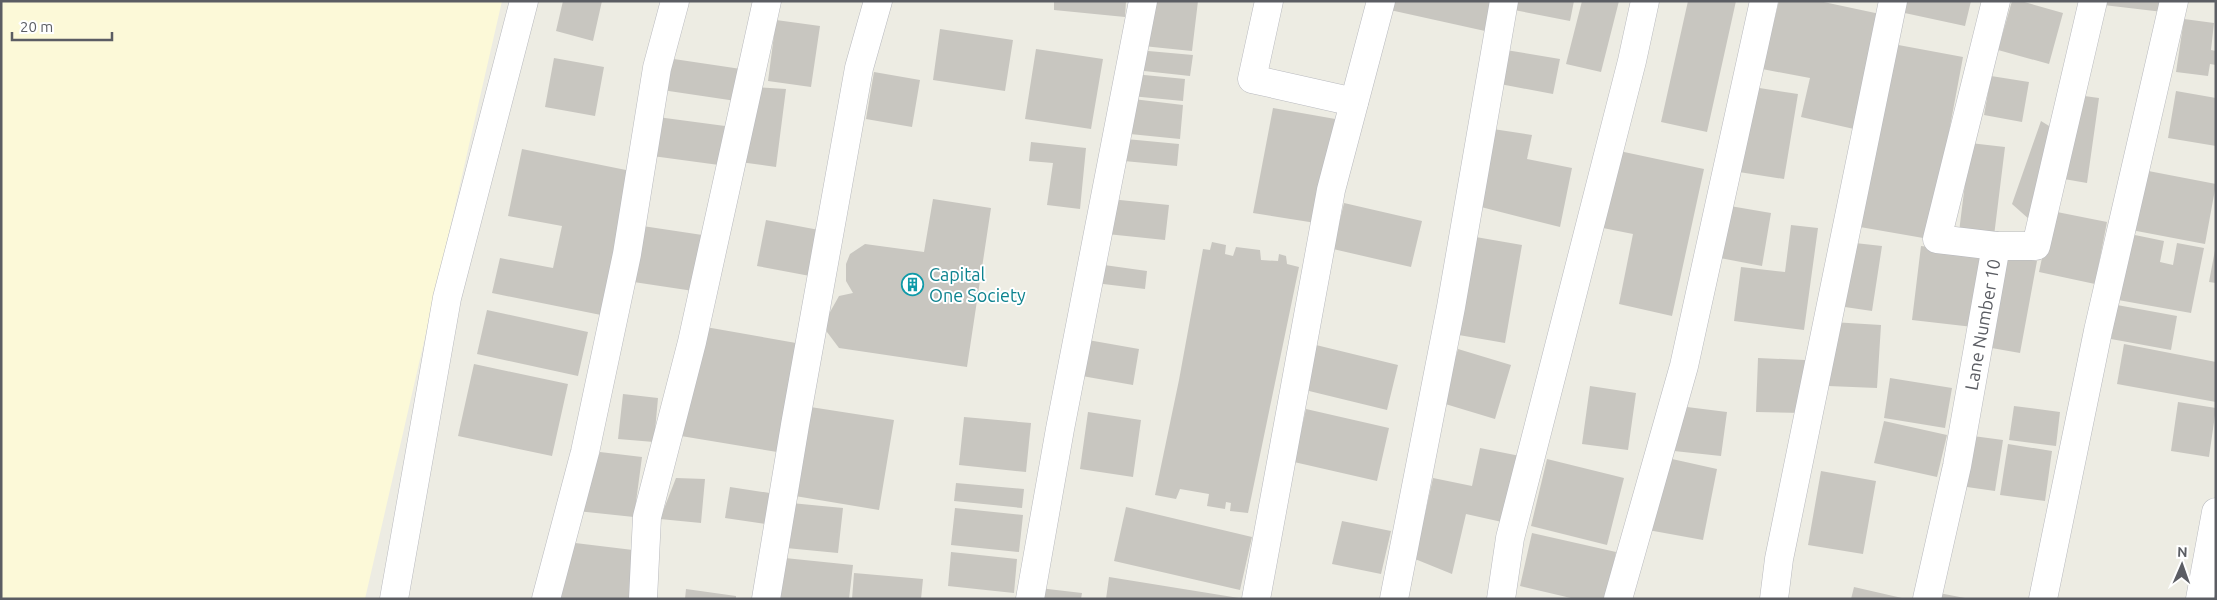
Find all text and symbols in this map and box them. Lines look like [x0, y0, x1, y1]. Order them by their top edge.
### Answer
scale bar [12, 10, 112, 42]
text: 20 m [20, 18, 53, 35]
street label: Lane Number 10 [1961, 257, 2004, 392]
place label: Capital One Society [929, 264, 1026, 305]
building icon: Capital One Society [901, 272, 925, 296]
north arrow [2157, 540, 2207, 590]
text: N [2177, 544, 2188, 560]

